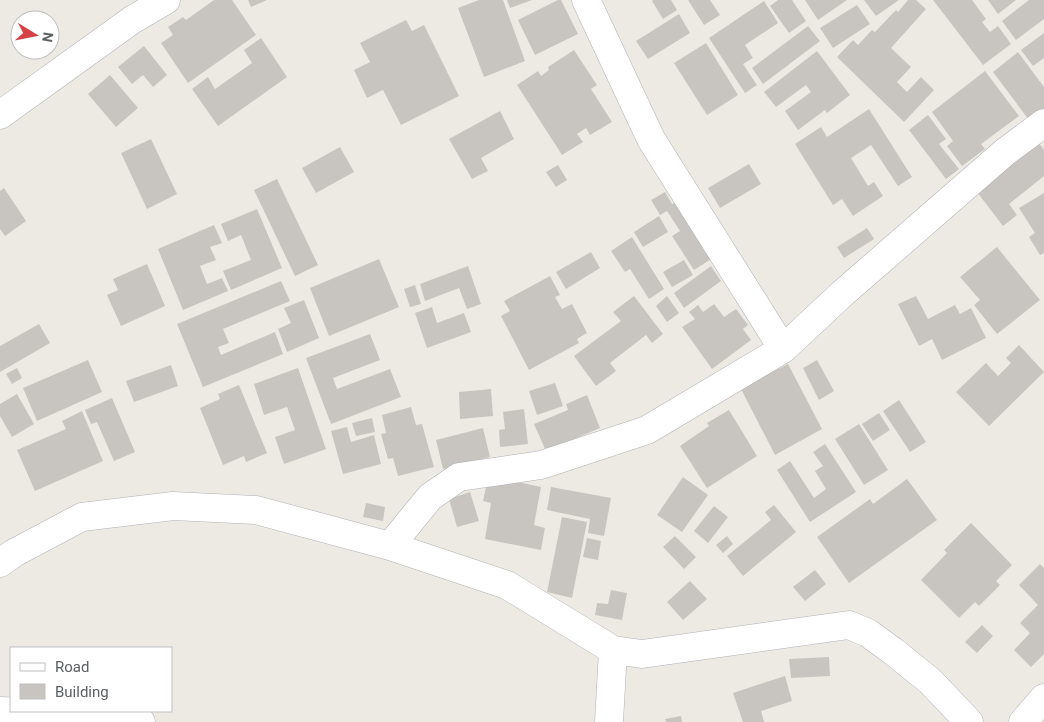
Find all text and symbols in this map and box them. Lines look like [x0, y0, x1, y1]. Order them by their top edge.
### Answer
north arrow [10, 10, 60, 60]
text: N [39, 31, 57, 44]
legend [10, 647, 172, 712]
text: Road [55, 658, 89, 676]
text: Building [55, 683, 109, 701]

